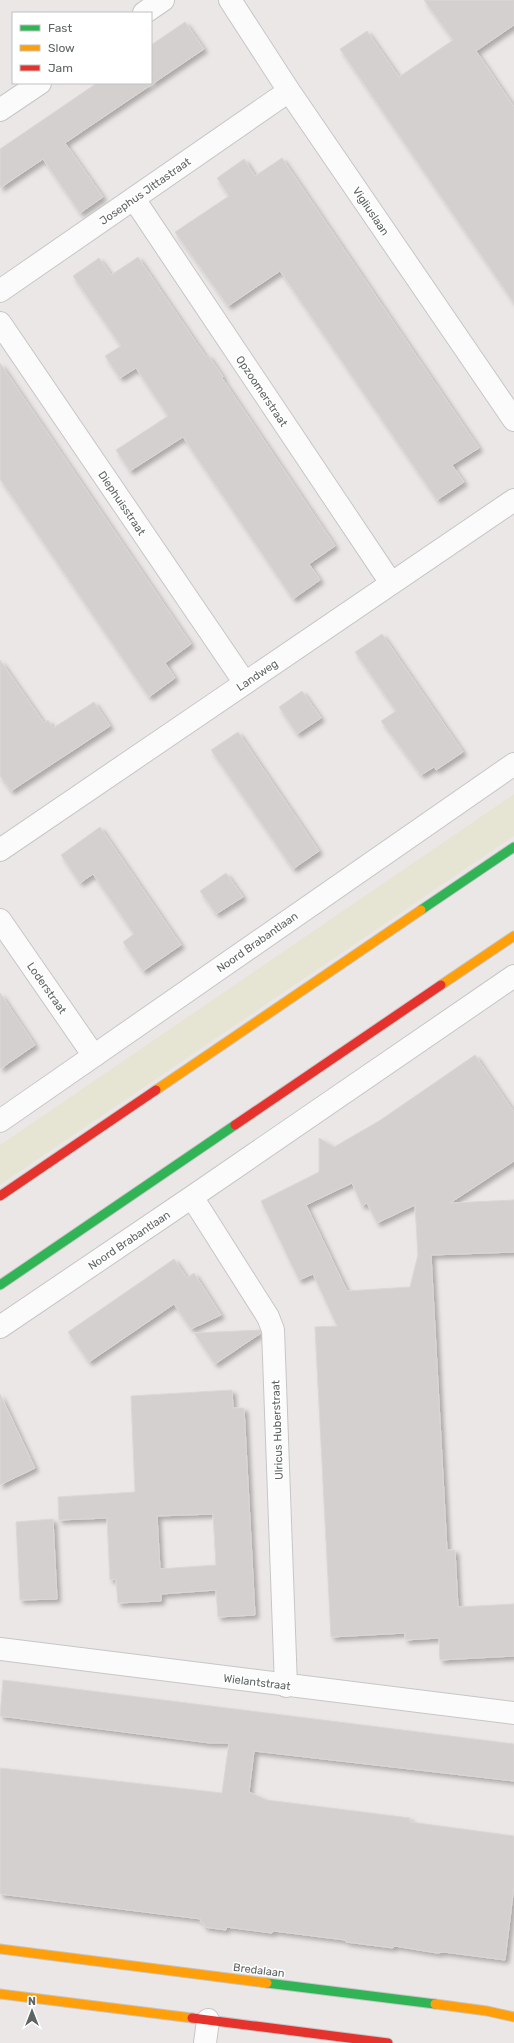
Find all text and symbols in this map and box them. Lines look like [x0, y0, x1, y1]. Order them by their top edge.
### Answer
legend [12, 12, 152, 84]
text: Fast [48, 21, 72, 35]
text: Slow [48, 41, 75, 55]
text: Jam [48, 61, 73, 75]
street label: Josephus Jittastraat [97, 155, 194, 228]
street label: Vigliuslaan [350, 185, 391, 238]
street label: Opzoomerstraat [233, 353, 290, 430]
street label: Diephuisstraat [95, 469, 148, 539]
street label: Landweg [234, 657, 280, 694]
street label: Noord Brabantlaan [214, 910, 300, 975]
street label: Loderstraat [24, 960, 69, 1017]
street label: Noord Brabantlaan [86, 1208, 173, 1273]
street label: Ulricus Huberstraat [269, 1379, 286, 1480]
street label: Wielantstraat [223, 1672, 292, 1693]
street label: Bredalaan [232, 1961, 285, 1980]
north arrow [12, 1991, 52, 2031]
text: N [28, 1995, 36, 2008]

